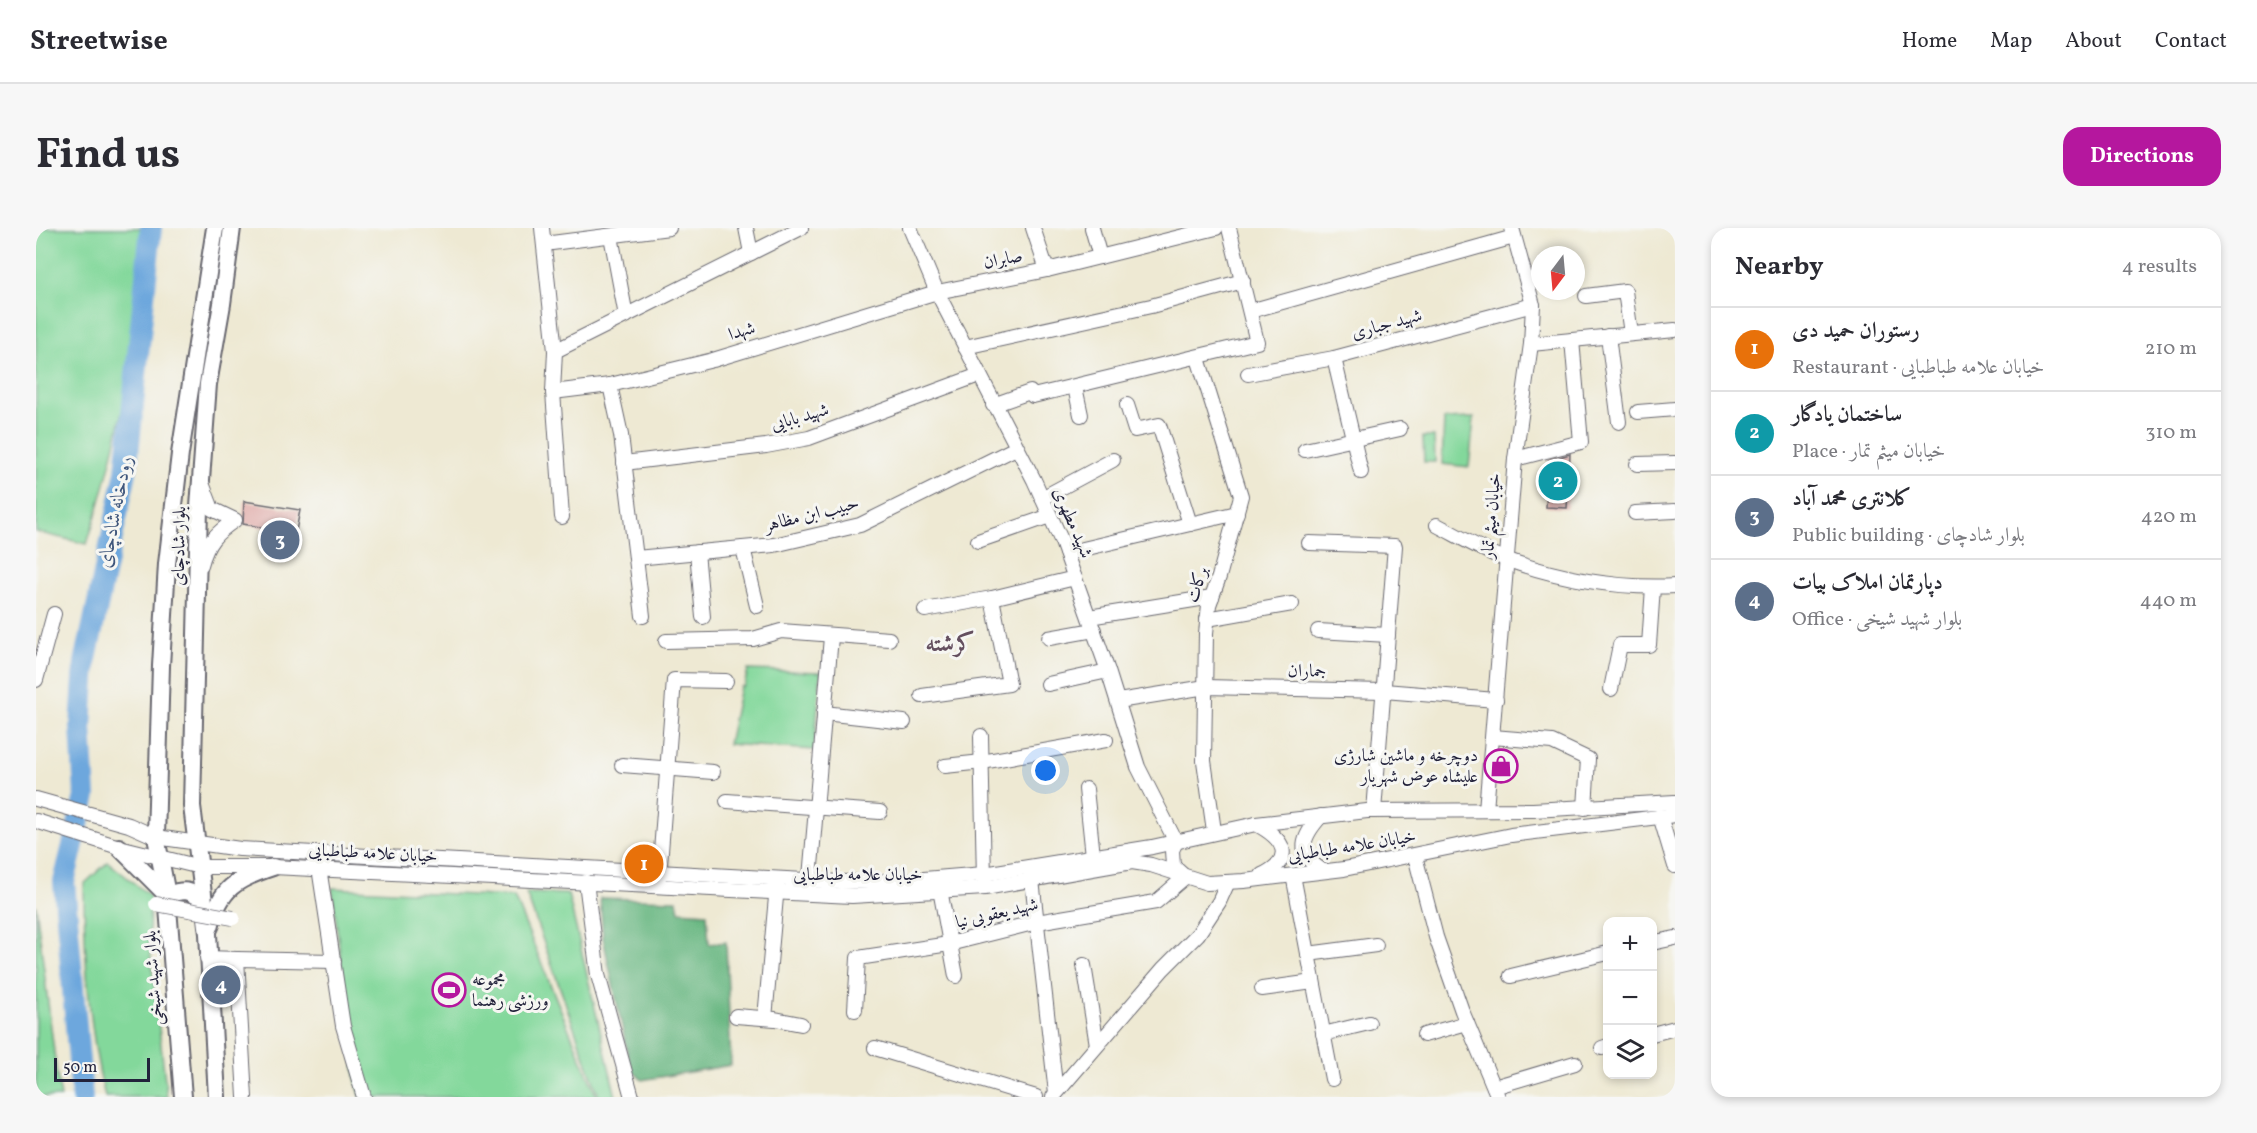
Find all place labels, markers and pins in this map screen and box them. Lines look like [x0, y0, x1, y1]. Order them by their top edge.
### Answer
pin: 2 [1538, 458, 1577, 504]
pin: 3 [260, 518, 300, 562]
place label: دوچرخه و ماشین شارژی علیشاه عوض شهریار [1334, 744, 1478, 790]
shop icon: دوچرخه و ماشین شارژی علیشاه عوض شهریار [1483, 748, 1519, 784]
pin: 1 [624, 842, 664, 886]
pin: 4 [202, 962, 240, 1008]
place label: مجموعه ورزشی رهنما [472, 968, 549, 1014]
sports icon: مجموعه ورزشی رهنما [431, 972, 467, 1008]

